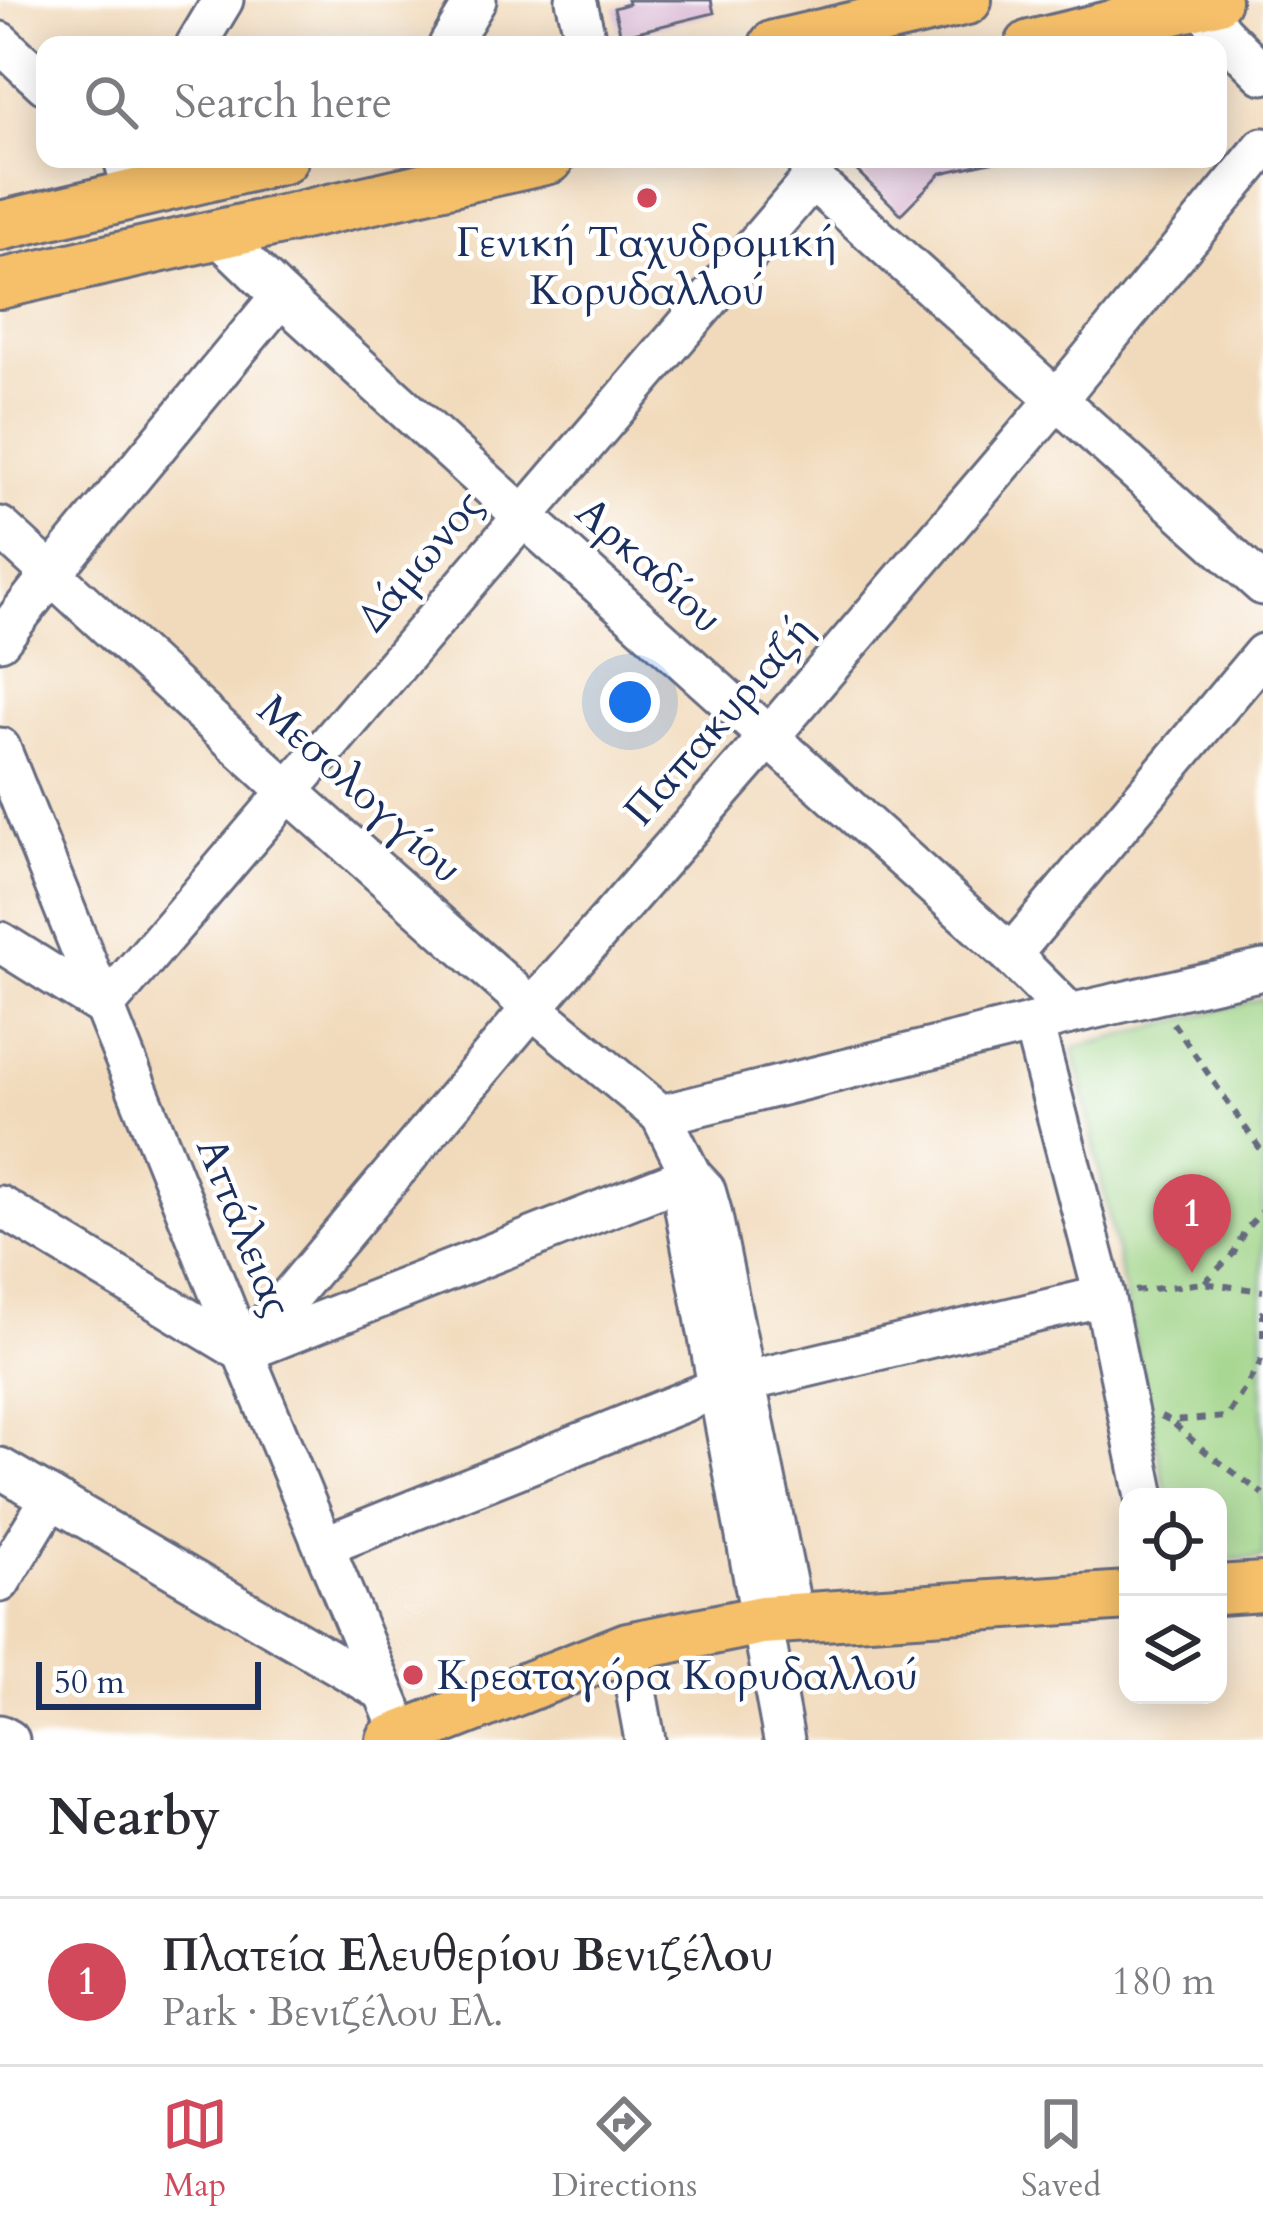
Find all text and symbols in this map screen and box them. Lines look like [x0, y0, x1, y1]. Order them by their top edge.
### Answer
search box [36, 36, 1227, 168]
icon: search [78, 69, 144, 135]
text: Search here [174, 72, 392, 133]
marker: Γενική Ταχυδρομική Κορυδαλλού [634, 185, 660, 211]
place label: Γενική Ταχυδρομική Κορυδαλλού [456, 214, 838, 319]
street label: Δάμωνος [344, 478, 496, 644]
street label: Αρκαδίου [563, 484, 735, 646]
street label: Παπακυριαζή [611, 602, 827, 838]
your location [600, 672, 660, 732]
street label: Μεσολογγίου [246, 682, 474, 896]
street label: Αττάλειας [182, 1129, 306, 1325]
pin: 1 [1153, 1174, 1231, 1273]
map controls [1119, 1488, 1227, 1704]
button: locate [1119, 1488, 1227, 1596]
button: layers [1119, 1596, 1227, 1704]
place label: Κρεαταγόρα Κορυδαλλού [437, 1647, 918, 1704]
scale bar [36, 1656, 261, 1709]
text: 50 m [54, 1660, 125, 1705]
marker: Κρεαταγόρα Κορυδαλλού [400, 1662, 426, 1688]
text: Nearby [48, 1783, 220, 1853]
text: Πλατεία Ελευθερίου Βενιζέλου [162, 1925, 773, 1986]
text: 1 [77, 1955, 97, 2008]
text: 180 m [1112, 1955, 1215, 2008]
text: Park · Βενιζέλου Ελ. [162, 1986, 503, 2039]
tab: Map [162, 2091, 228, 2208]
tab: Directions [552, 2091, 697, 2208]
tab: Saved [1021, 2091, 1101, 2208]

